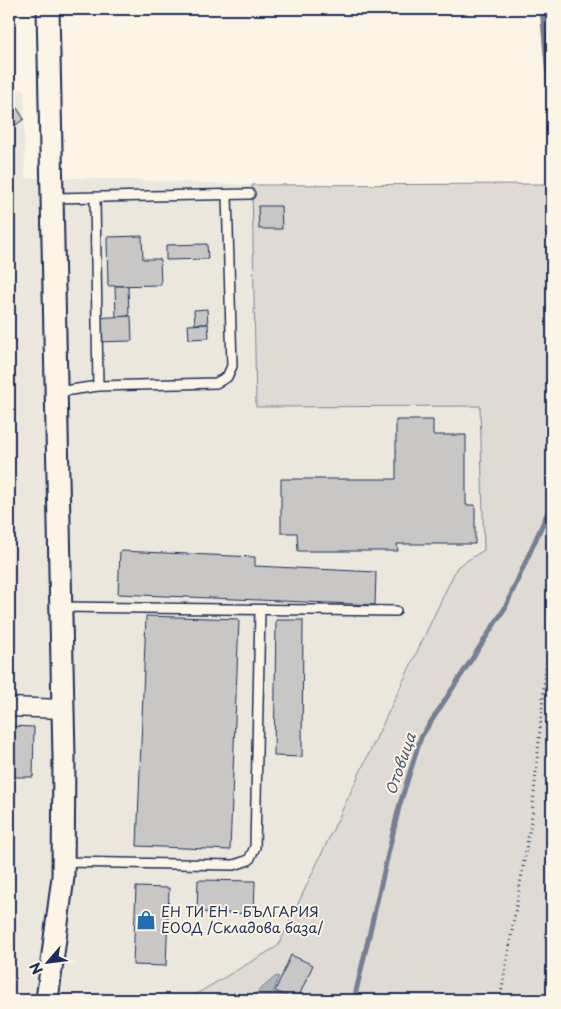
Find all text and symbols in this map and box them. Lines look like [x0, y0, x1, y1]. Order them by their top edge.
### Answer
water label: Отовица [378, 729, 421, 798]
place label: ЕН ТИ ЕН - БЪЛГАРИЯ ЕООД /Складова база/ [161, 901, 323, 938]
shop icon: ЕН ТИ ЕН - БЪЛГАРИЯ ЕООД /Складова база/ [135, 909, 157, 931]
north arrow [22, 936, 72, 986]
text: N [24, 959, 48, 978]

